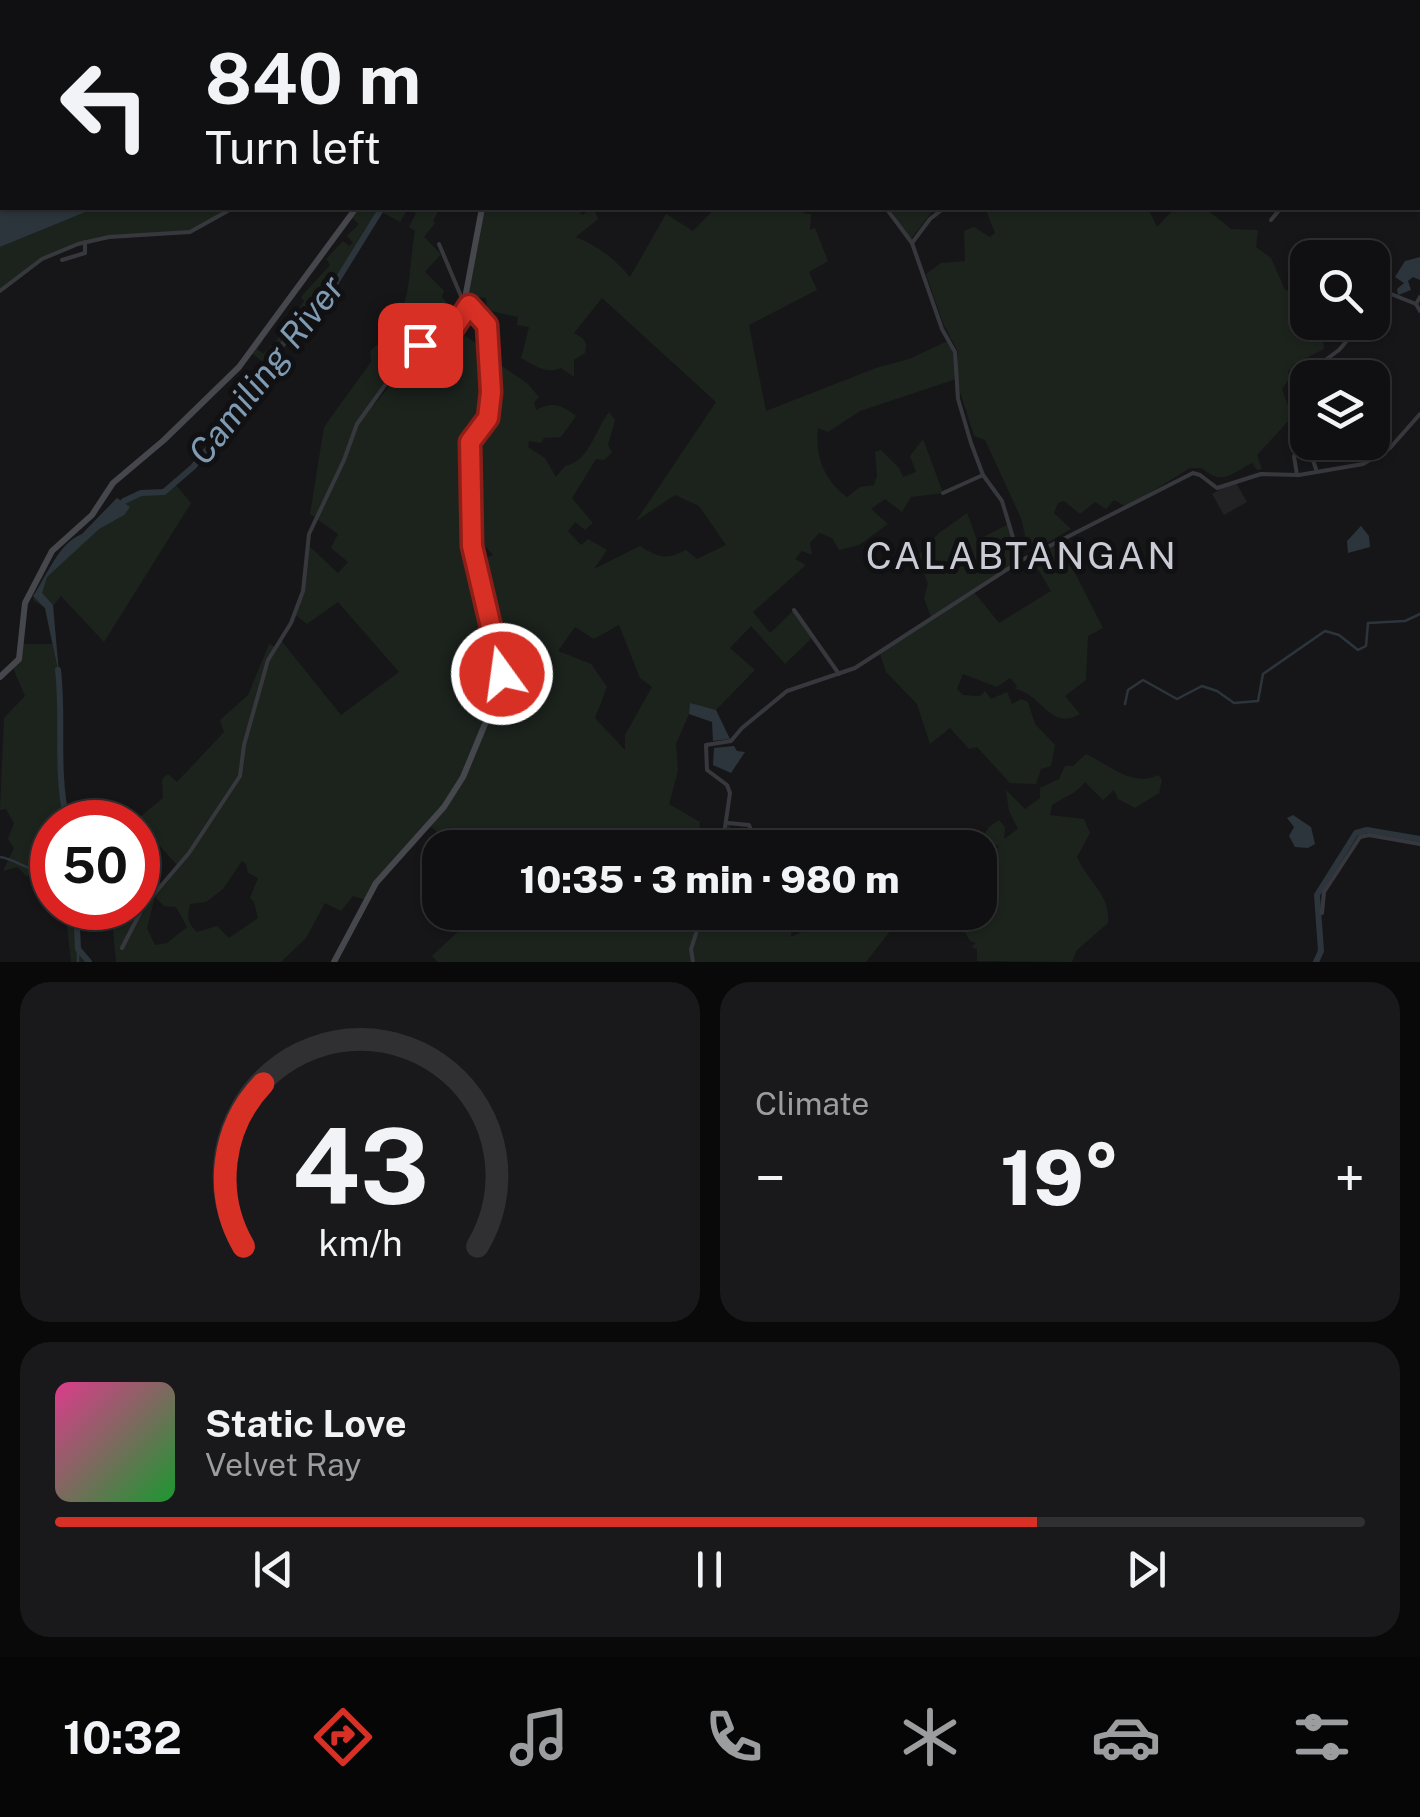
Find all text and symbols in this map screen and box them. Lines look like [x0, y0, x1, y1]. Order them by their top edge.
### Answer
text: 840 m [205, 37, 421, 120]
icon: left [40, 40, 170, 170]
text: Turn left [205, 121, 381, 174]
map controls [1290, 240, 1390, 460]
button: search [1290, 240, 1390, 340]
water label: Camiling River [180, 267, 353, 472]
pin [378, 303, 463, 388]
icon: arrive [393, 318, 448, 373]
button: layers [1290, 360, 1390, 460]
district label: CALABTANGAN [866, 533, 1178, 578]
position arrow [450, 622, 554, 726]
speed limit sign: 50 [30, 800, 160, 930]
text: 10:35 · 3 min · 980 m [520, 857, 899, 902]
text: Climate [755, 1085, 869, 1122]
text: 43 [291, 1105, 429, 1227]
text: 19° [1000, 1134, 1120, 1222]
text: − [755, 1146, 786, 1210]
text: + [1335, 1146, 1365, 1210]
text: km/h [318, 1222, 402, 1264]
text: Static Love [205, 1401, 407, 1446]
text: Velvet Ray [205, 1446, 361, 1483]
icon: previous [246, 1542, 301, 1597]
icon: pause [682, 1542, 737, 1597]
icon: next [1119, 1542, 1174, 1597]
icon: directions [308, 1702, 378, 1772]
icon: music [504, 1702, 574, 1772]
icon: phone [699, 1702, 769, 1772]
icon: climate [895, 1702, 965, 1772]
icon: car [1091, 1702, 1161, 1772]
icon: filters [1287, 1702, 1357, 1772]
text: 10:32 [63, 1711, 182, 1764]

